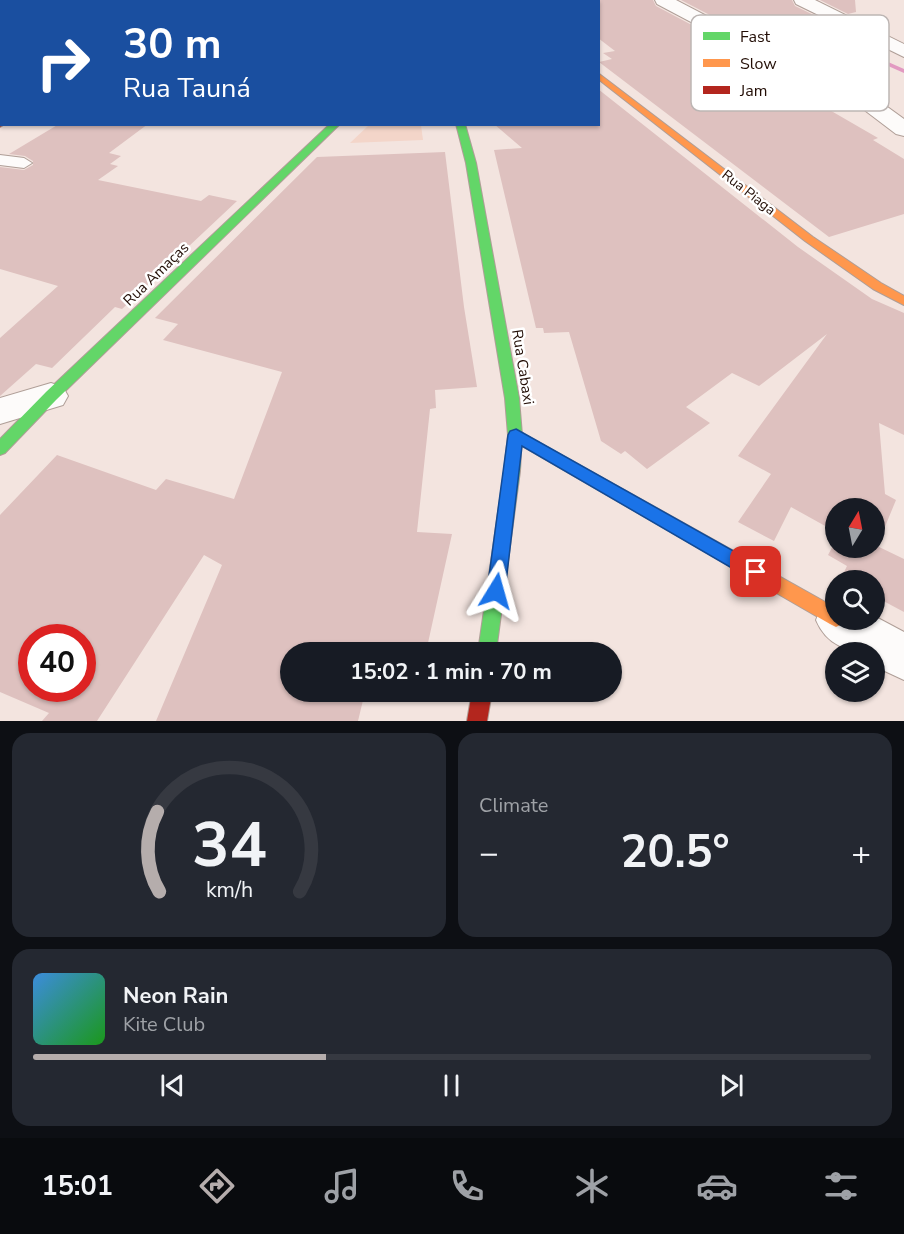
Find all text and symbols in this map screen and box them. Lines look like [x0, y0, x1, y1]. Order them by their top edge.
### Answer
legend [691, 15, 889, 111]
text: 30 m [123, 16, 222, 73]
icon: right [24, 24, 102, 102]
text: Fast [740, 26, 771, 48]
text: Slow [740, 53, 777, 75]
text: Rua Tauná [123, 70, 251, 107]
text: Jam [739, 80, 767, 102]
street label: Rua Piaga [718, 165, 780, 219]
street label: Rua Amaças [119, 238, 193, 310]
street label: Rua Cabaxi [507, 328, 539, 406]
north arrow [825, 498, 885, 558]
map controls [825, 498, 885, 702]
pin [730, 546, 781, 597]
icon: arrive [739, 555, 772, 588]
position arrow [464, 559, 528, 623]
button: search [825, 570, 885, 630]
speed limit sign: 40 [18, 624, 96, 702]
button: layers [825, 642, 885, 702]
text: 15:02 · 1 min · 70 m [350, 657, 552, 687]
text: Climate [479, 792, 548, 819]
text: 34 [192, 803, 266, 888]
text: 20.5° [620, 822, 730, 883]
text: − [479, 831, 499, 876]
text: + [851, 831, 871, 876]
text: km/h [205, 875, 253, 905]
text: Neon Rain [123, 981, 228, 1011]
text: Kite Club [123, 1011, 205, 1038]
icon: previous [156, 1069, 189, 1102]
icon: pause [435, 1069, 468, 1102]
icon: next [715, 1069, 748, 1102]
icon: directions [196, 1165, 238, 1207]
icon: music [321, 1165, 363, 1207]
icon: phone [446, 1165, 488, 1207]
icon: climate [571, 1165, 613, 1207]
icon: car [696, 1165, 738, 1207]
icon: filters [820, 1165, 862, 1207]
text: 15:01 [41, 1168, 113, 1205]

